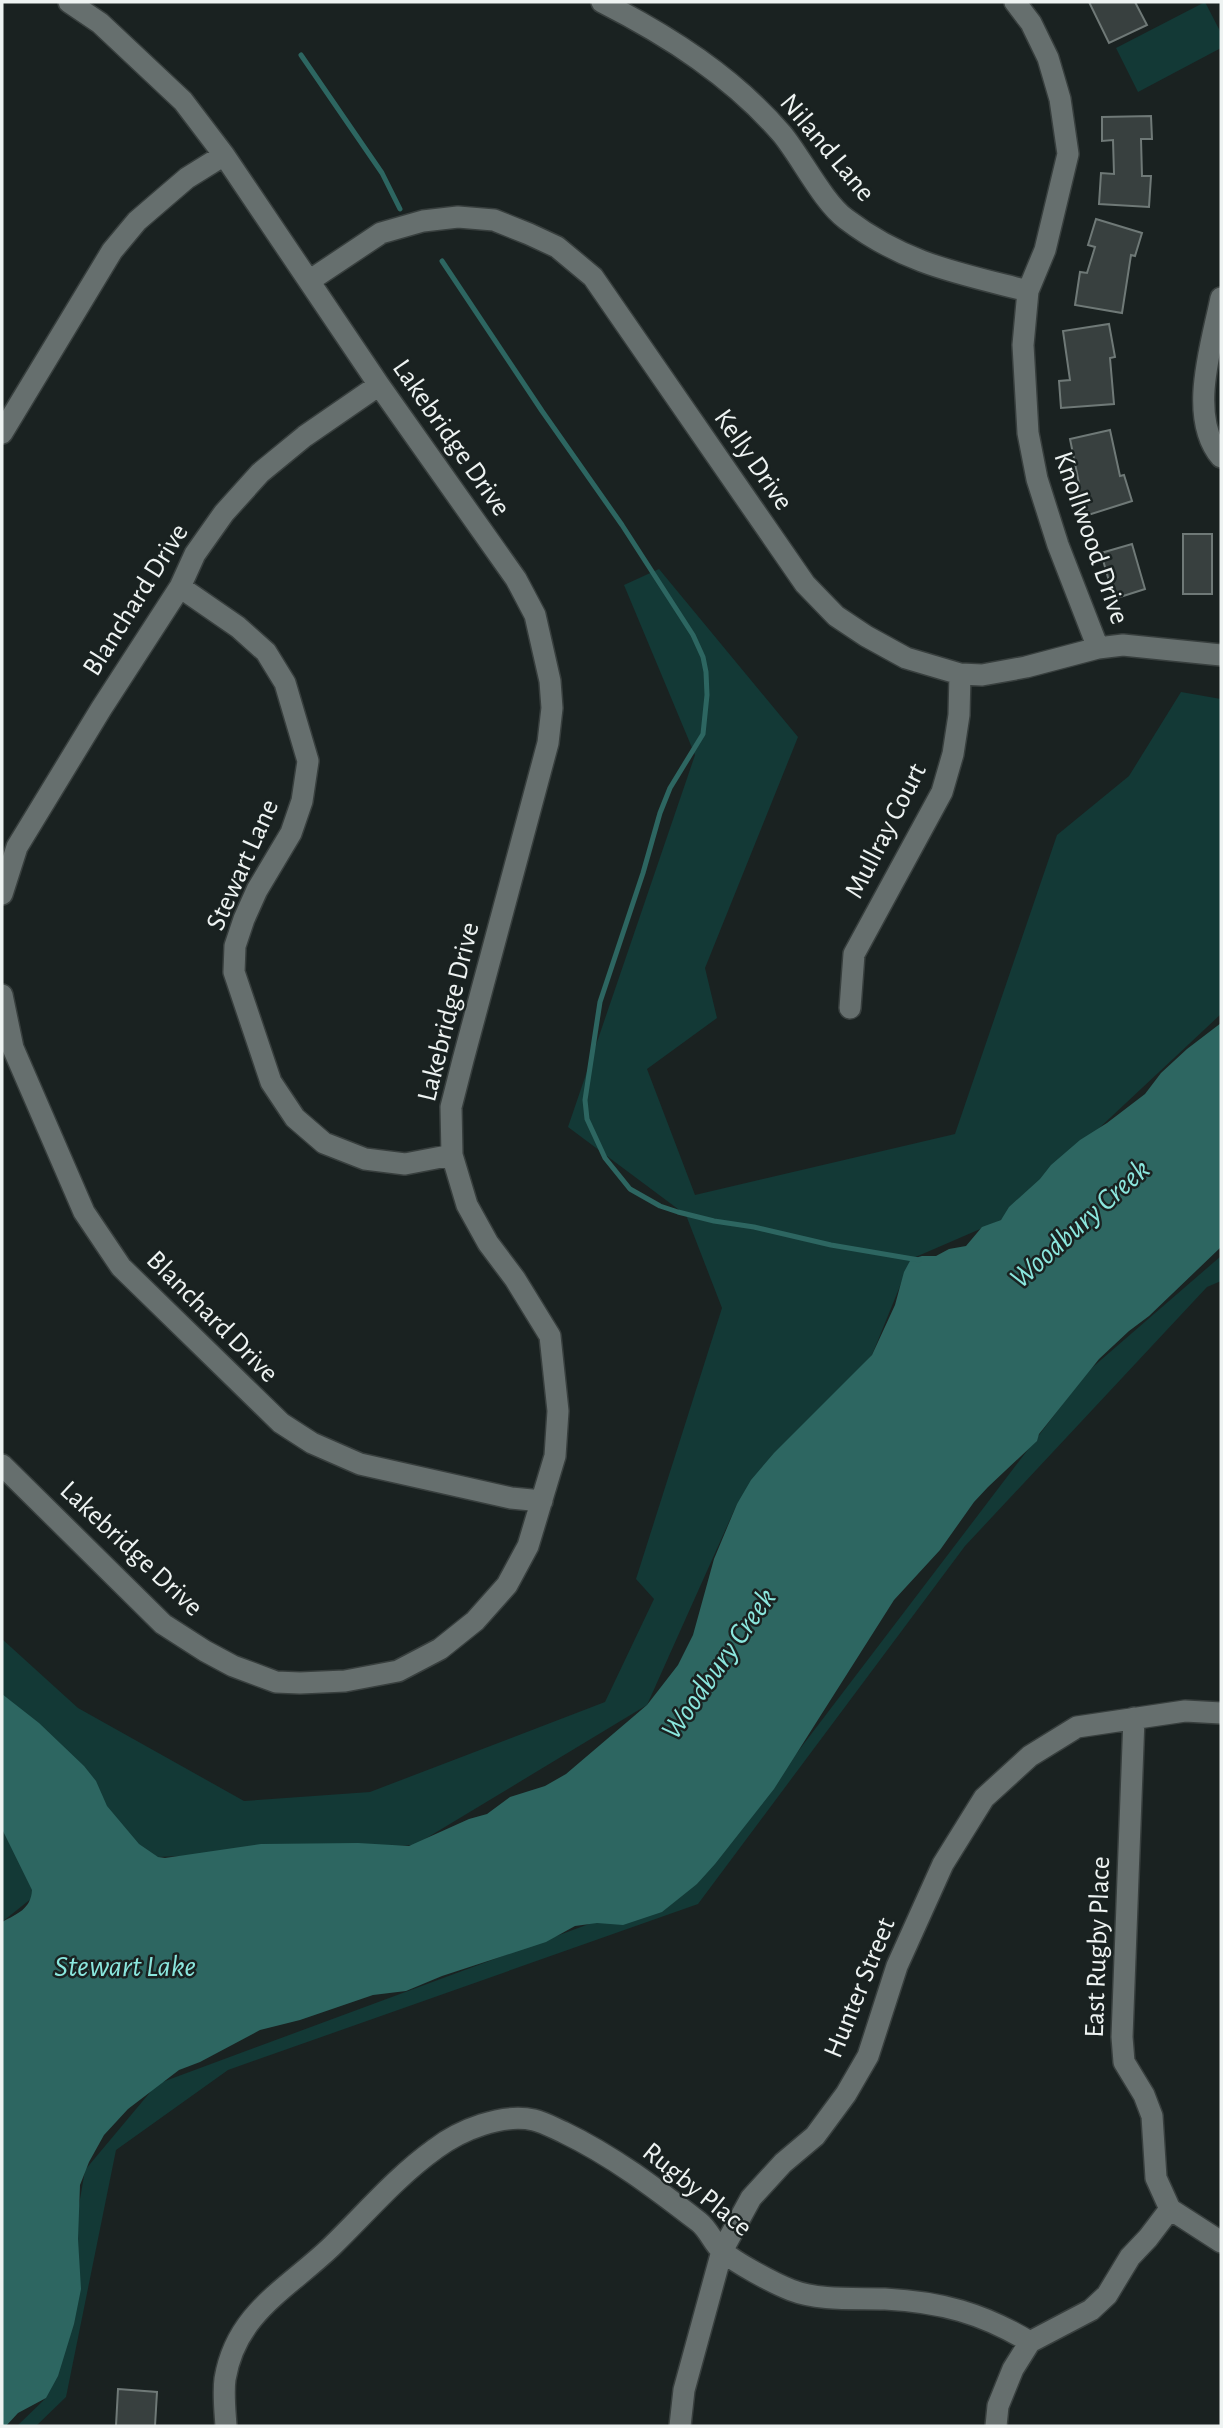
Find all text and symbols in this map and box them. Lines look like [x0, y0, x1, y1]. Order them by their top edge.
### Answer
street label: Niland Lane [774, 89, 880, 207]
street label: Lakebridge Drive [387, 355, 515, 521]
street label: Kelly Drive [708, 404, 798, 516]
street label: Knollwood Drive [1048, 448, 1134, 628]
street label: Blanchard Drive [78, 519, 194, 681]
street label: Mullray Court [840, 759, 932, 903]
street label: Stewart Lane [202, 795, 284, 935]
street label: Lakebridge Drive [413, 920, 485, 1104]
water label: Woodbury Creek [1004, 1154, 1156, 1294]
street label: Blanchard Drive [141, 1246, 283, 1388]
street label: Lakebridge Drive [54, 1476, 208, 1622]
water label: Woodbury Creek [656, 1583, 782, 1745]
street label: East Rugby Place [1081, 1856, 1115, 2038]
street label: Hunter Street [819, 1914, 901, 2062]
water label: Stewart Lake [54, 1952, 196, 1982]
street label: Rugby Place [637, 2138, 757, 2242]

